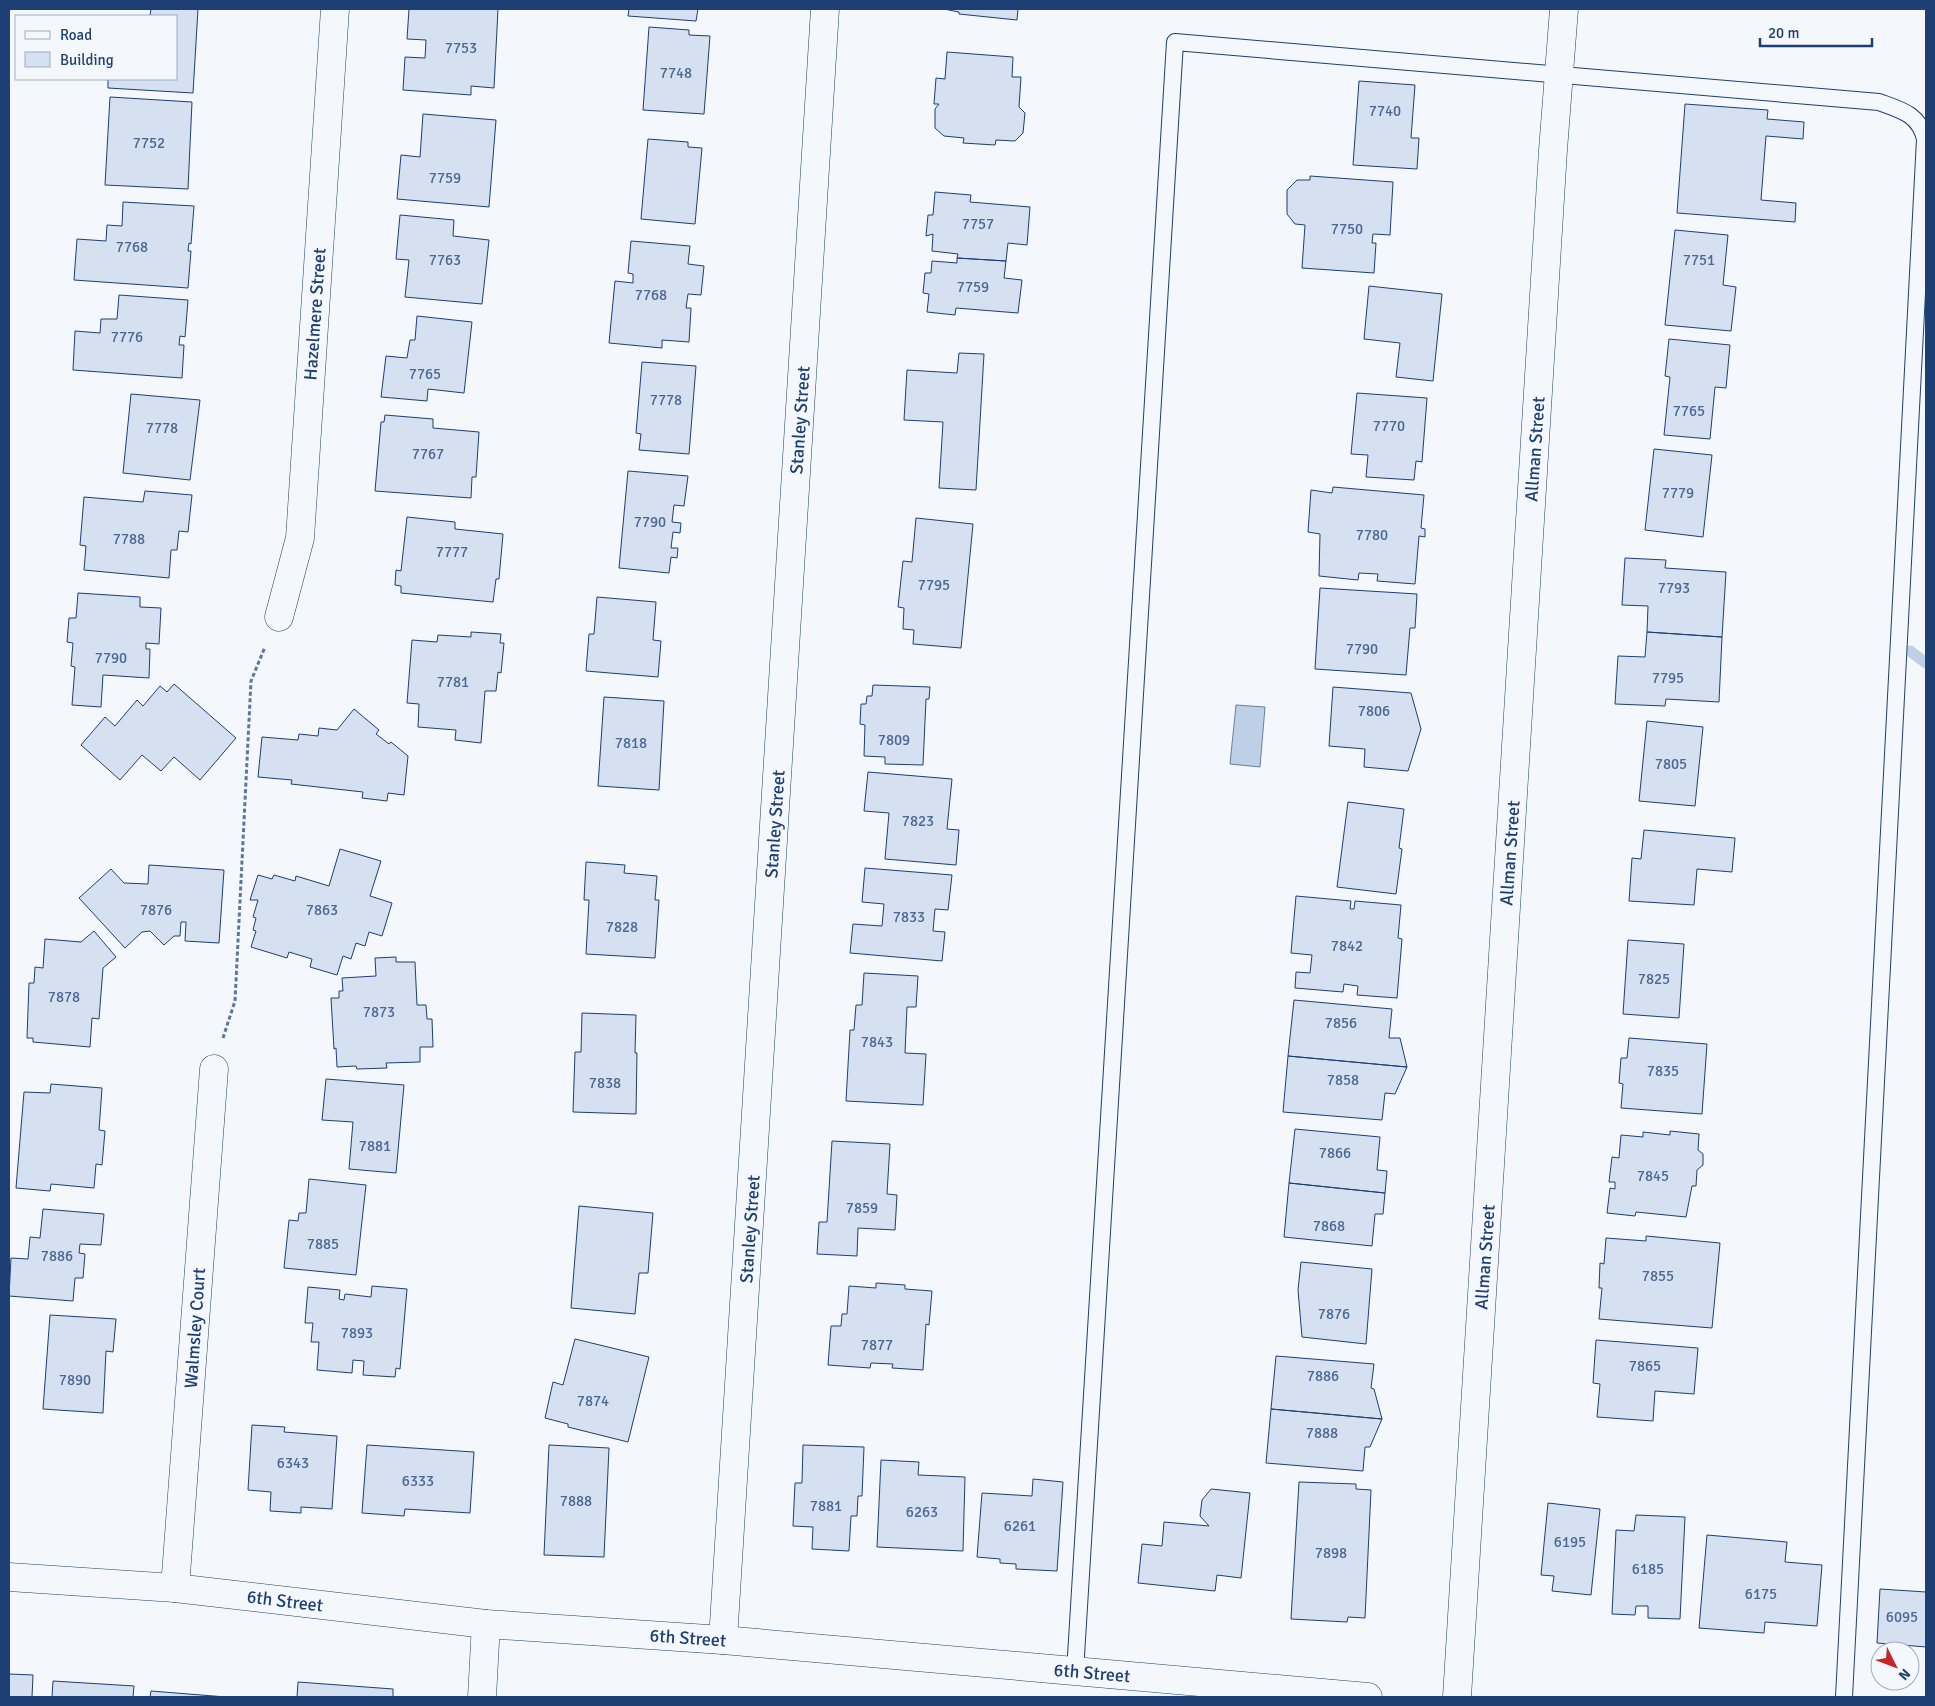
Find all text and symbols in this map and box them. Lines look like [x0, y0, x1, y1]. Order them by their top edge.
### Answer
legend [15, 15, 178, 80]
scale bar [1760, 15, 1872, 47]
text: 20 m [1768, 24, 1799, 42]
text: Road [60, 26, 92, 44]
house number: 7753 [445, 39, 477, 57]
text: Building [60, 51, 114, 69]
house number: 7748 [660, 64, 692, 82]
house number: 7740 [1369, 102, 1401, 120]
house number: 7752 [133, 134, 165, 152]
house number: 7759 [429, 169, 461, 187]
house number: 7757 [962, 215, 994, 233]
house number: 7750 [1331, 220, 1363, 238]
house number: 7768 [116, 238, 148, 256]
street label: Hazelmere Street [299, 247, 331, 381]
house number: 7763 [429, 251, 461, 269]
house number: 7751 [1683, 251, 1715, 269]
house number: 7759 [957, 278, 989, 296]
house number: 7768 [635, 286, 667, 304]
house number: 7776 [111, 328, 143, 346]
house number: 7765 [409, 365, 441, 383]
street label: Stanley Street [785, 365, 815, 475]
house number: 7778 [650, 391, 682, 409]
street label: Allman Street [1520, 396, 1550, 502]
house number: 7765 [1673, 402, 1705, 420]
house number: 7770 [1373, 417, 1405, 435]
house number: 7778 [146, 419, 178, 437]
house number: 7767 [412, 445, 444, 463]
house number: 7779 [1662, 484, 1694, 502]
house number: 7790 [634, 513, 666, 531]
house number: 7780 [1356, 526, 1388, 544]
house number: 7788 [113, 530, 145, 548]
house number: 7777 [436, 543, 468, 561]
house number: 7795 [918, 576, 950, 594]
house number: 7793 [1658, 579, 1690, 597]
house number: 7790 [1346, 640, 1378, 658]
house number: 7790 [95, 649, 127, 667]
house number: 7795 [1652, 669, 1684, 687]
house number: 7781 [437, 673, 469, 691]
house number: 7806 [1358, 702, 1390, 720]
house number: 7809 [878, 731, 910, 749]
house number: 7818 [615, 734, 647, 752]
house number: 7805 [1655, 755, 1687, 773]
street label: Stanley Street [760, 769, 790, 879]
street label: Allman Street [1495, 800, 1525, 906]
house number: 7823 [902, 812, 934, 830]
house number: 7876 [140, 901, 172, 919]
house number: 7863 [306, 901, 338, 919]
house number: 7833 [893, 908, 925, 926]
house number: 7828 [606, 918, 638, 936]
house number: 7842 [1331, 937, 1363, 955]
house number: 7825 [1638, 970, 1670, 988]
house number: 7878 [48, 988, 80, 1006]
house number: 7873 [363, 1003, 395, 1021]
house number: 7856 [1325, 1014, 1357, 1032]
house number: 7843 [861, 1033, 893, 1051]
house number: 7835 [1647, 1062, 1679, 1080]
house number: 7858 [1327, 1071, 1359, 1089]
house number: 7838 [589, 1074, 621, 1092]
house number: 7881 [359, 1137, 391, 1155]
house number: 7866 [1319, 1144, 1351, 1162]
house number: 7845 [1637, 1167, 1669, 1185]
street label: Stanley Street [735, 1174, 765, 1284]
house number: 7859 [846, 1199, 878, 1217]
street label: Allman Street [1470, 1204, 1500, 1310]
house number: 7868 [1313, 1217, 1345, 1235]
house number: 7885 [307, 1235, 339, 1253]
house number: 7886 [41, 1247, 73, 1265]
street label: Walmsley Court [180, 1267, 210, 1389]
house number: 7855 [1642, 1267, 1674, 1285]
house number: 7876 [1318, 1305, 1350, 1323]
house number: 7893 [341, 1324, 373, 1342]
house number: 7877 [861, 1336, 893, 1354]
house number: 7865 [1629, 1357, 1661, 1375]
house number: 7886 [1307, 1367, 1339, 1385]
house number: 7890 [59, 1371, 91, 1389]
house number: 7874 [577, 1392, 609, 1410]
house number: 7888 [1306, 1424, 1338, 1442]
house number: 6343 [277, 1454, 309, 1472]
house number: 6333 [402, 1472, 434, 1490]
house number: 7888 [560, 1492, 592, 1510]
house number: 7881 [810, 1497, 842, 1515]
house number: 6263 [906, 1503, 938, 1521]
house number: 6261 [1004, 1517, 1036, 1535]
house number: 6195 [1554, 1533, 1586, 1551]
house number: 7898 [1315, 1544, 1347, 1562]
house number: 6185 [1632, 1560, 1664, 1578]
street label: 6th Street [246, 1585, 324, 1617]
house number: 6175 [1745, 1585, 1777, 1603]
house number: 6095 [1886, 1608, 1918, 1626]
street label: 6th Street [649, 1624, 727, 1652]
north arrow [1870, 1641, 1920, 1691]
street label: 6th Street [1053, 1659, 1131, 1687]
text: N [1895, 1665, 1914, 1684]

